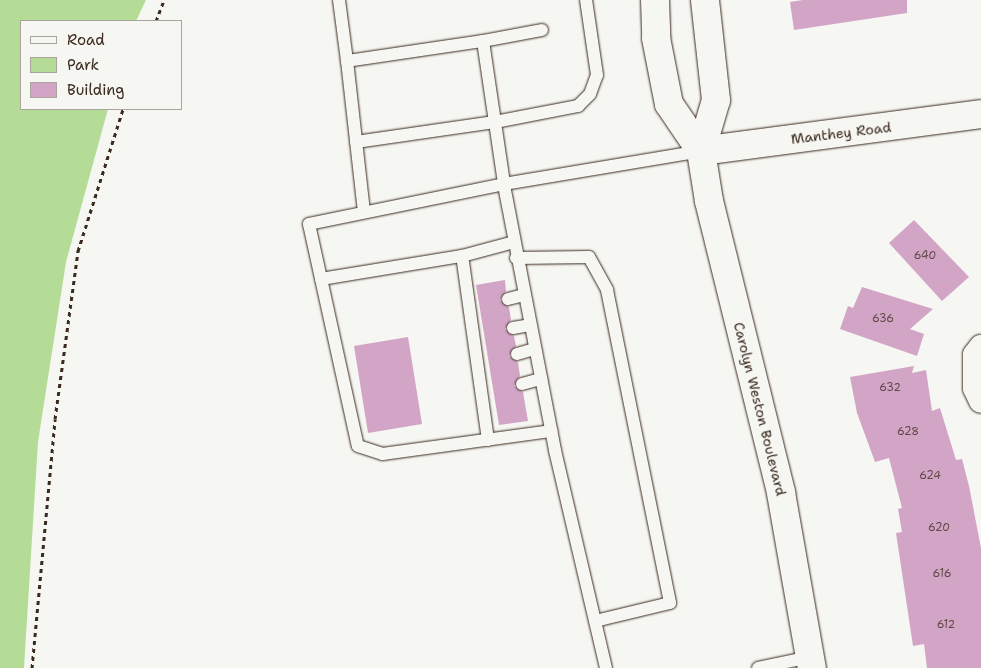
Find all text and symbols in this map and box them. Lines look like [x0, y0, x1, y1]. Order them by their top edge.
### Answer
legend [20, 20, 182, 110]
text: Road [67, 30, 105, 50]
text: Park [67, 55, 99, 75]
text: Building [67, 80, 124, 100]
street label: Manthey Road [790, 119, 892, 147]
house number: 640 [914, 249, 936, 263]
house number: 636 [872, 312, 894, 326]
street label: Carolyn Weston Boulevard [730, 320, 790, 498]
house number: 632 [879, 381, 901, 395]
house number: 628 [897, 425, 919, 439]
house number: 624 [919, 469, 941, 483]
house number: 620 [928, 521, 950, 535]
house number: 616 [933, 567, 951, 581]
house number: 612 [937, 618, 955, 632]

